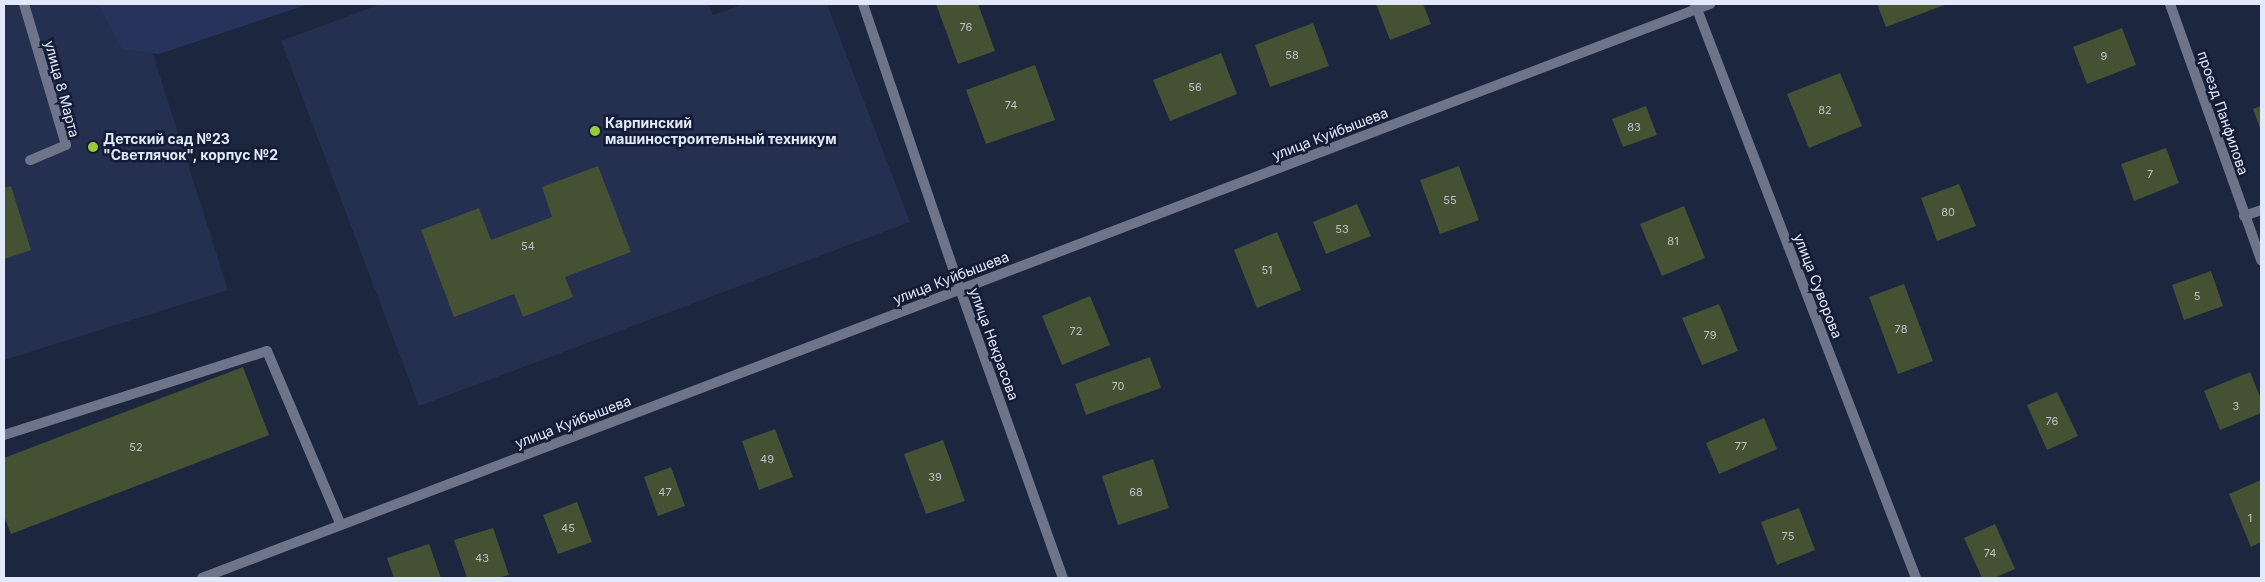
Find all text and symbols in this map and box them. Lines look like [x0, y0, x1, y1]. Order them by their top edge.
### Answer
house number: 76 [960, 20, 972, 34]
street label: улица 8 Марта [41, 39, 83, 139]
house number: 58 [1285, 48, 1299, 62]
house number: 9 [2101, 49, 2107, 63]
street label: проезд Панфилова [2194, 49, 2252, 177]
house number: 56 [1188, 80, 1202, 94]
house number: 74 [1005, 98, 1017, 112]
house number: 82 [1818, 103, 1832, 117]
street label: улица Куйбышева [1270, 104, 1390, 164]
place label: Карпинский машиностроительный техникум [605, 115, 837, 148]
house number: 83 [1627, 120, 1641, 134]
marker: Карпинский машиностроительный техникум [589, 125, 601, 137]
place label: Детский сад №23 "Светлячок", корпус №2 [103, 131, 278, 164]
marker: Детский сад №23 "Светлячок", корпус №2 [87, 141, 99, 153]
house number: 7 [2147, 167, 2153, 181]
house number: 55 [1443, 193, 1457, 207]
house number: 80 [1941, 205, 1955, 219]
house number: 53 [1335, 222, 1349, 236]
street label: улица Суворова [1790, 231, 1846, 341]
house number: 81 [1667, 234, 1679, 248]
house number: 54 [521, 239, 535, 253]
street label: улица Куйбышева [891, 248, 1011, 308]
house number: 51 [1261, 263, 1273, 277]
street label: улица Некрасова [966, 285, 1022, 403]
house number: 5 [2194, 289, 2200, 303]
house number: 78 [1895, 322, 1907, 336]
house number: 72 [1070, 324, 1082, 338]
house number: 79 [1704, 328, 1716, 342]
house number: 70 [1112, 379, 1124, 393]
street label: улица Куйбышева [513, 392, 633, 452]
house number: 3 [2233, 399, 2239, 413]
house number: 76 [2046, 414, 2058, 428]
house number: 77 [1735, 439, 1747, 453]
house number: 52 [129, 440, 143, 454]
house number: 49 [760, 452, 774, 466]
house number: 39 [928, 470, 942, 484]
house number: 47 [658, 485, 672, 499]
house number: 68 [1129, 485, 1143, 499]
house number: 1 [2248, 511, 2252, 525]
house number: 45 [561, 521, 575, 535]
house number: 75 [1782, 529, 1794, 543]
house number: 74 [1984, 546, 1996, 560]
house number: 43 [475, 551, 489, 565]

